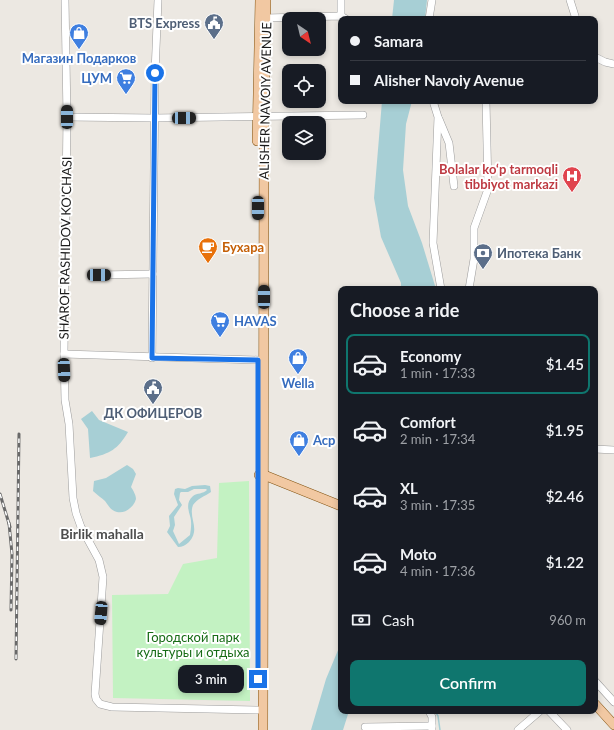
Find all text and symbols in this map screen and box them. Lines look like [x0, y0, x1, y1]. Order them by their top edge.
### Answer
public building icon: BTS Express [203, 12, 225, 40]
north arrow [282, 12, 326, 56]
map controls [282, 12, 326, 160]
place label: BTS Express [129, 15, 200, 31]
shop icon: Магазин Подарков [68, 22, 90, 50]
street label: ALISHER NAVOIY AVENUE [256, 22, 274, 180]
text: Samara [374, 32, 423, 50]
place label: Магазин Подарков [22, 50, 137, 66]
route start [146, 64, 164, 82]
button: locate [282, 64, 326, 108]
supermarket icon: ЦУМ [115, 67, 137, 95]
place label: ЦУМ [81, 70, 112, 86]
text: Alisher Navoiy Avenue [374, 71, 524, 89]
car [61, 105, 73, 129]
car [172, 112, 196, 124]
button: layers [282, 116, 326, 160]
street label: SHAROF RASHIDOV KO'CHASI [55, 156, 75, 340]
place label: Bolalar ko‘p tarmoqli tibbiyot markazi [439, 161, 558, 192]
hospital icon: Bolalar ko‘p tarmoqli tibbiyot markazi [561, 165, 583, 193]
car [252, 196, 264, 220]
cafe icon: Бухара [197, 236, 219, 264]
place label: Бухара [222, 239, 264, 255]
bank icon: Ипотека Банк [472, 242, 494, 270]
place label: Ипотека Банк [497, 245, 581, 261]
car [87, 269, 111, 281]
car [258, 285, 270, 309]
text: Choose a ride [350, 299, 459, 321]
supermarket icon: HAVAS [209, 310, 231, 338]
place label: HAVAS [234, 313, 277, 329]
icon: car [352, 346, 388, 382]
shop icon: Wella [287, 347, 309, 375]
text: Economy [400, 347, 461, 365]
text: $1.45 [546, 355, 584, 373]
car [58, 358, 70, 382]
text: 1 min · 17:33 [400, 365, 475, 381]
place label: Wella [282, 375, 314, 391]
public building icon: ДК ОФИЦЕРОВ [142, 377, 164, 405]
place label: ДК ОФИЦЕРОВ [104, 405, 203, 421]
icon: car [352, 412, 388, 448]
text: Comfort [400, 413, 456, 431]
text: $1.95 [546, 421, 584, 439]
shop icon: Аср [288, 429, 310, 457]
text: 2 min · 17:34 [400, 431, 475, 447]
place label: Аср [312, 432, 335, 448]
icon: car [352, 478, 388, 514]
text: XL [400, 479, 418, 497]
text: $2.46 [546, 487, 584, 505]
text: 3 min · 17:35 [400, 497, 475, 513]
district label: Birlik mahalla [60, 525, 144, 542]
icon: car [352, 544, 388, 580]
text: Moto [400, 545, 437, 563]
text: $1.22 [546, 553, 584, 571]
text: 4 min · 17:36 [400, 563, 475, 579]
car [94, 601, 108, 625]
icon: cash [350, 609, 372, 631]
text: Cash [382, 611, 414, 629]
text: 960 m [549, 612, 586, 628]
park label: Городской парк культуры и отдыха [136, 629, 250, 660]
button: Confirm [350, 660, 586, 706]
callout: 3 min [178, 665, 244, 693]
route end [249, 670, 267, 688]
text: 3 min [195, 671, 227, 687]

